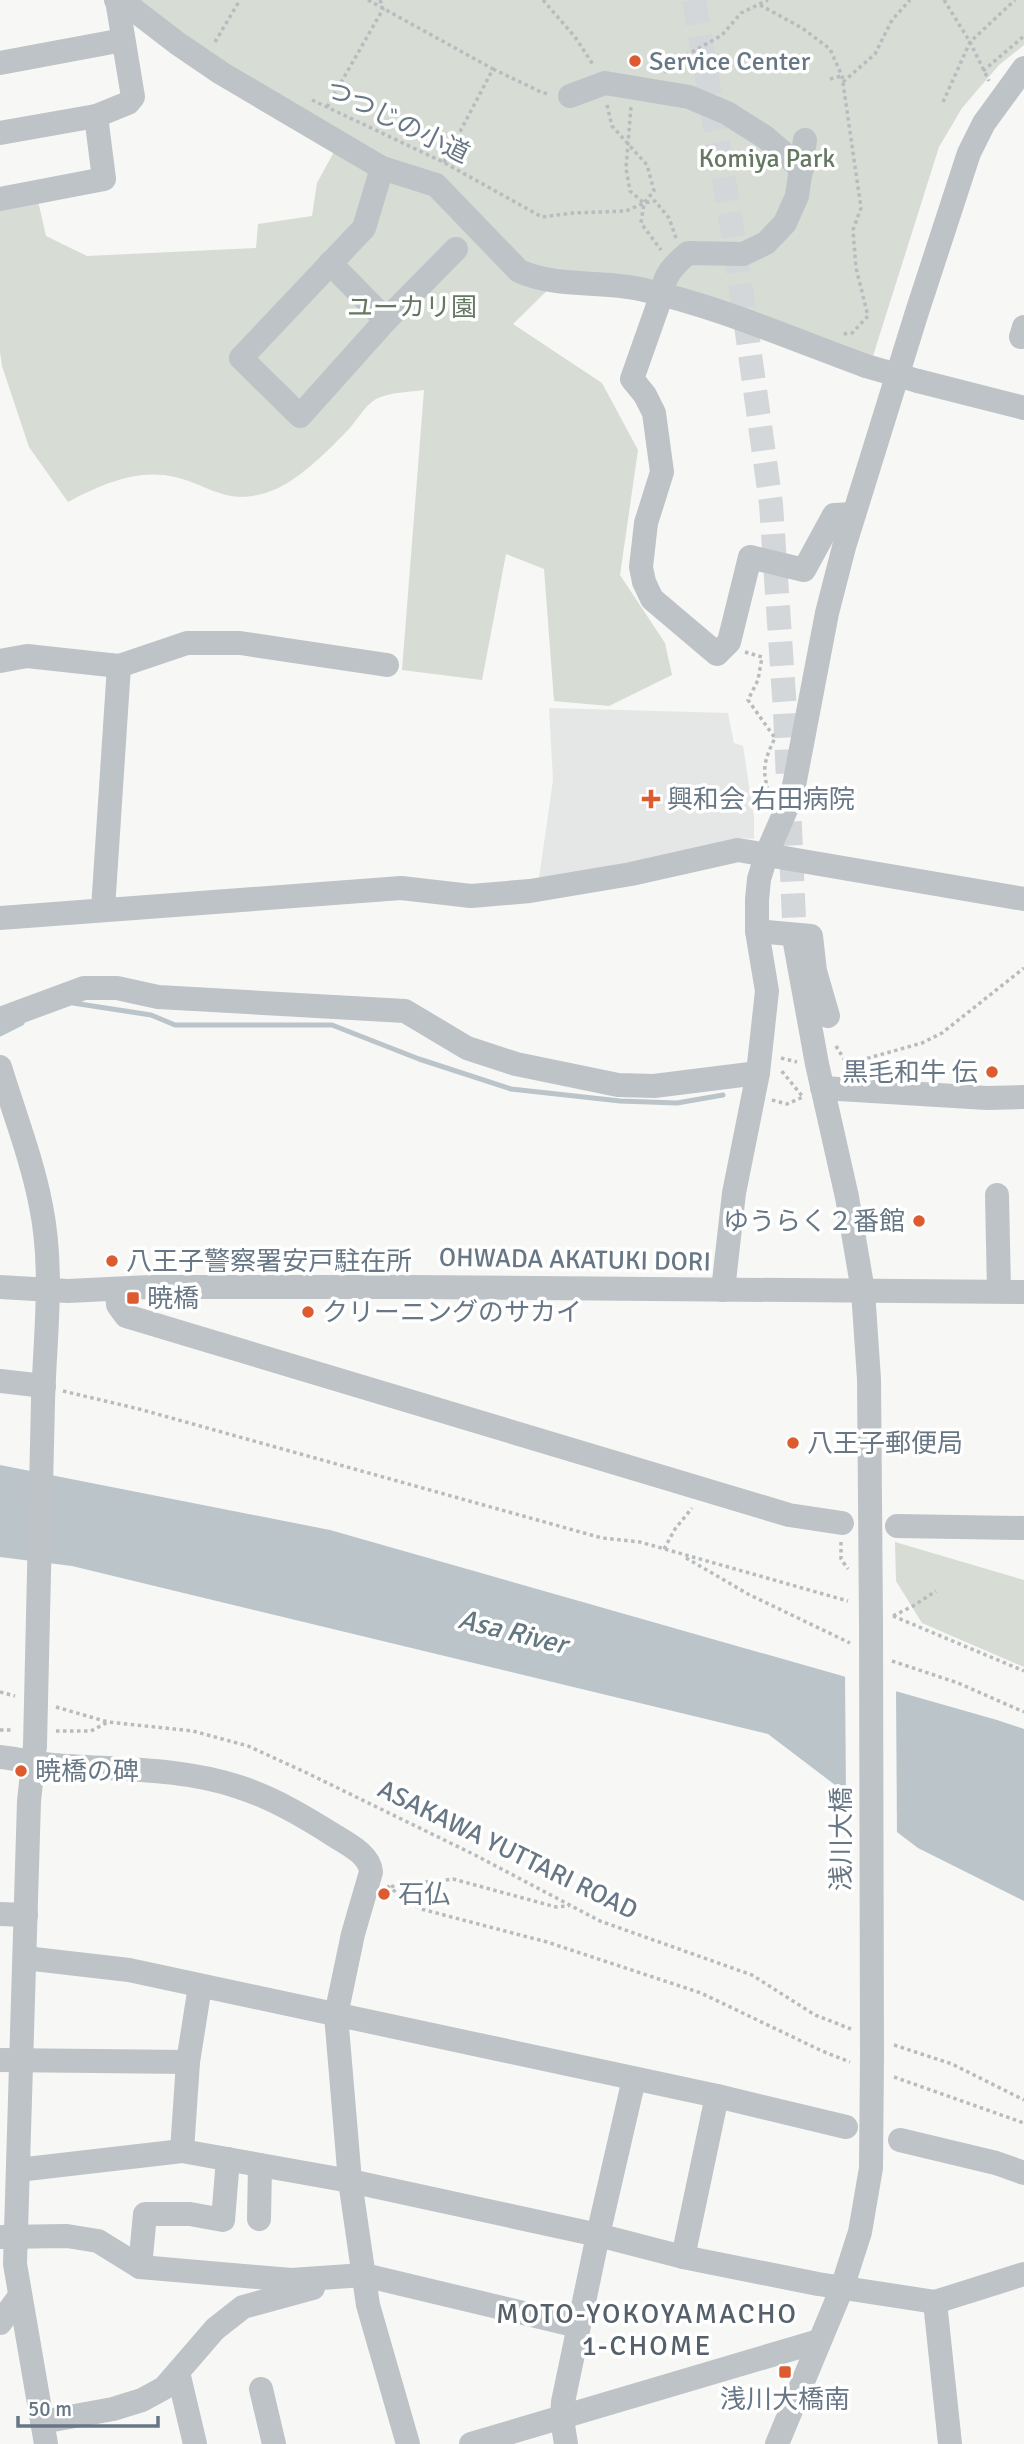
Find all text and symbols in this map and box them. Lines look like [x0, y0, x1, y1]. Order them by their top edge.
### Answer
place label: Service Center [649, 46, 811, 78]
marker: Service Center [627, 53, 643, 69]
street label: つつじの小道 [320, 73, 475, 170]
park label: Komiya Park [699, 143, 835, 175]
park label: ユーカリ園 [347, 292, 477, 324]
place label: 興和会 右田病院 [667, 784, 855, 816]
marker: 興和会 右田病院 [641, 789, 661, 809]
place label: 黒毛和牛 伝 [842, 1057, 978, 1089]
marker: 黒毛和牛 伝 [984, 1064, 1000, 1080]
place label: ゆうらく２番館 [723, 1206, 905, 1238]
marker: ゆうらく２番館 [911, 1213, 927, 1229]
street label: OHWADA AKATUKI DORI [439, 1242, 711, 1278]
place label: 八王子警察署安戸駐在所 [126, 1246, 412, 1278]
marker: 八王子警察署安戸駐在所 [104, 1253, 120, 1269]
place label: 暁橋 [147, 1283, 199, 1315]
marker: 暁橋 [125, 1290, 141, 1306]
place label: クリーニングのサカイ [322, 1297, 582, 1329]
marker: クリーニングのサカイ [300, 1304, 316, 1320]
place label: 八王子郵便局 [807, 1428, 963, 1460]
marker: 八王子郵便局 [785, 1435, 801, 1451]
water label: Asa River [455, 1602, 574, 1663]
place label: 暁橋の碑 [35, 1756, 139, 1788]
marker: 暁橋の碑 [13, 1763, 29, 1779]
street label: ASAKAWA YUTTARI ROAD [373, 1773, 643, 1927]
street label: 浅川大橋 [826, 1787, 858, 1891]
place label: 石仏 [398, 1879, 450, 1911]
marker: 石仏 [376, 1886, 392, 1902]
district label: MOTO-YOKOYAMACHO 1-CHOME [496, 2297, 798, 2363]
marker: 浅川大橋南 [777, 2364, 793, 2380]
scale bar [18, 2384, 158, 2428]
place label: 浅川大橋南 [720, 2384, 850, 2416]
text: 50 m [28, 2396, 72, 2422]

